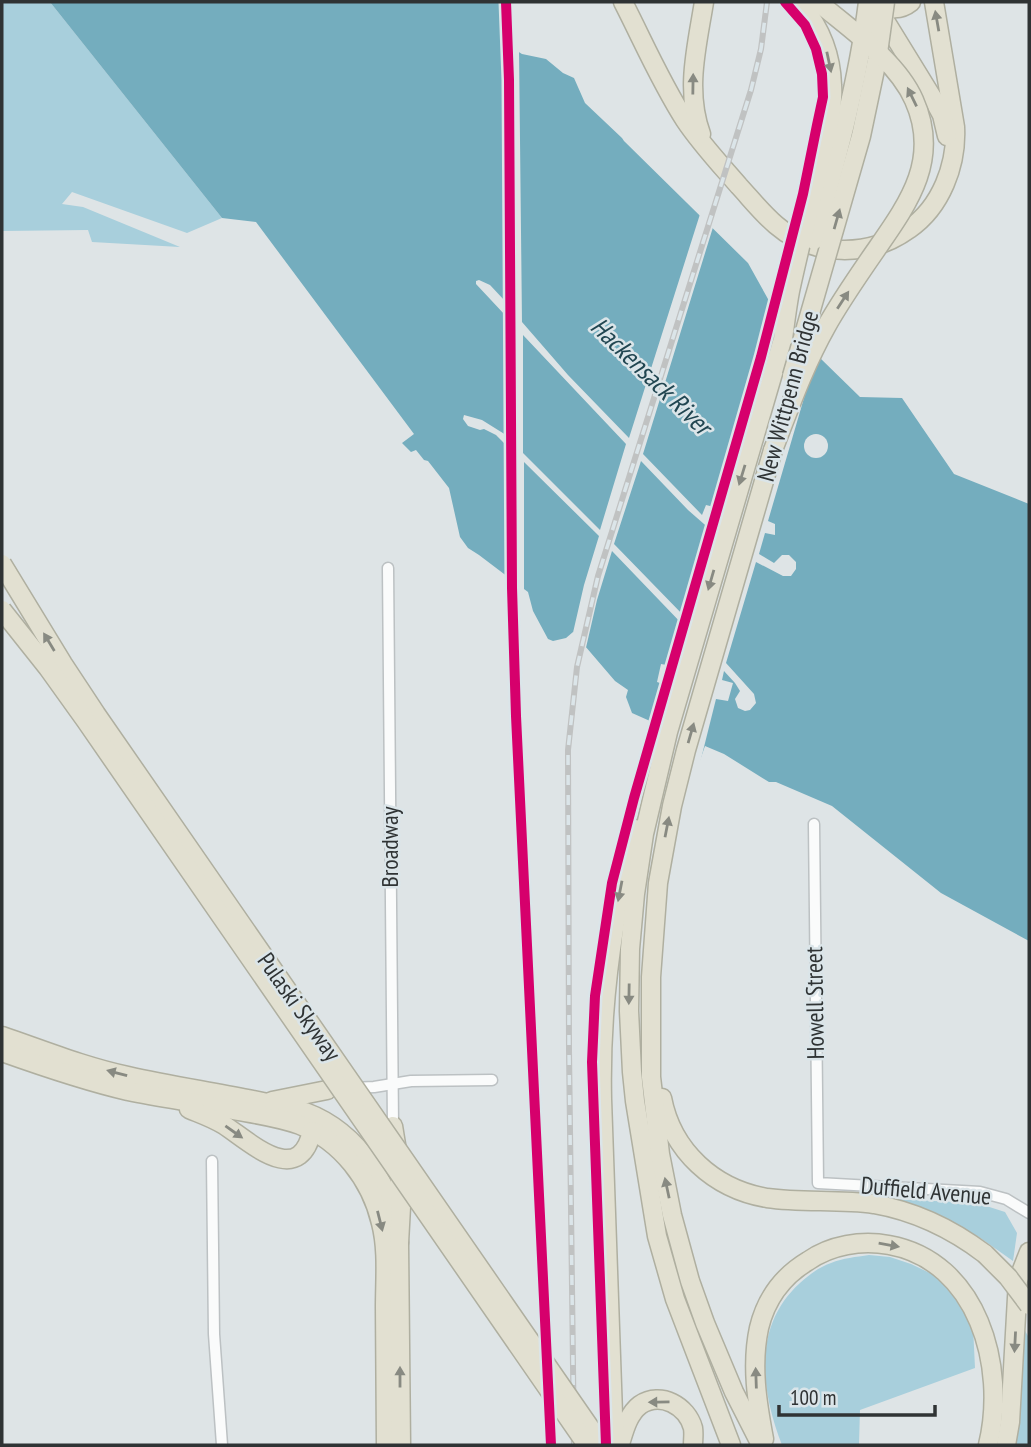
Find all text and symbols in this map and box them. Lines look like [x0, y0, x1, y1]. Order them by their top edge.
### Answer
one-way arrow [931, 10, 942, 32]
one-way arrow [823, 51, 834, 73]
one-way arrow [687, 73, 699, 95]
one-way arrow [906, 87, 918, 107]
one-way arrow [833, 208, 843, 229]
one-way arrow [836, 290, 849, 309]
street label: New Wittpenn Bridge [750, 307, 825, 485]
water label: Hackensack River [584, 310, 721, 444]
one-way arrow [737, 465, 747, 486]
one-way arrow [706, 570, 716, 591]
one-way arrow [43, 633, 56, 652]
one-way arrow [686, 722, 696, 743]
street label: Broadway [374, 806, 405, 888]
one-way arrow [662, 816, 673, 838]
one-way arrow [615, 880, 626, 902]
street label: Howell Street [798, 946, 831, 1060]
street label: Pulaski Skyway [251, 947, 348, 1067]
one-way arrow [623, 983, 635, 1005]
one-way arrow [105, 1067, 127, 1078]
one-way arrow [225, 1125, 243, 1139]
street label: Duffield Avenue [860, 1169, 993, 1212]
one-way arrow [661, 1177, 672, 1199]
one-way arrow [375, 1211, 386, 1233]
one-way arrow [878, 1240, 900, 1251]
one-way arrow [1009, 1331, 1020, 1353]
one-way arrow [394, 1366, 406, 1388]
one-way arrow [750, 1367, 761, 1389]
scale bar [779, 1374, 935, 1418]
text: 100 m [790, 1384, 836, 1411]
one-way arrow [647, 1396, 669, 1408]

